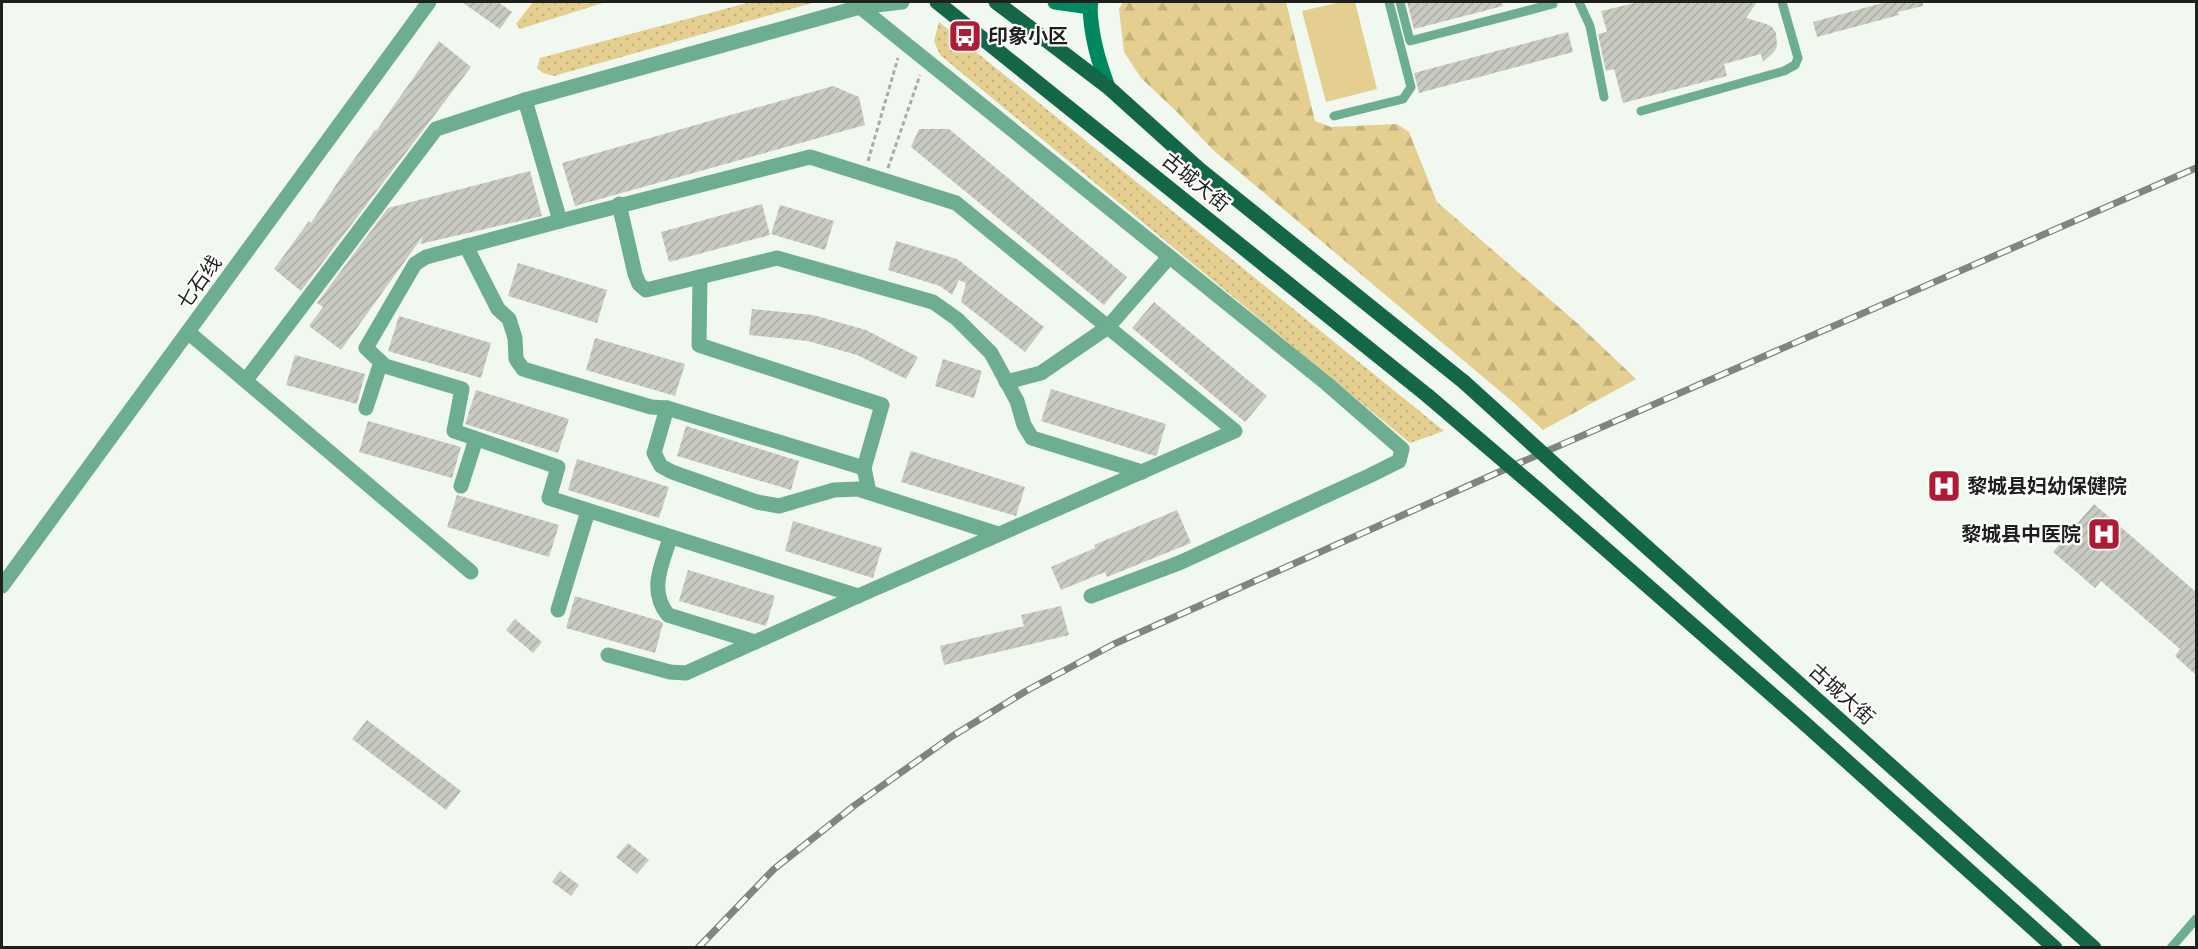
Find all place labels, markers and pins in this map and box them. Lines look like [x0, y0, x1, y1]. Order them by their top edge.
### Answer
bus stop icon: 印象小区 [947, 18, 983, 54]
place label: 印象小区 [988, 23, 1068, 49]
hospital icon: 黎城县妇幼保健院 [1926, 468, 1962, 504]
place label: 黎城县妇幼保健院 [1967, 473, 2127, 499]
hospital icon: 黎城县中医院 [2086, 516, 2122, 552]
place label: 黎城县中医院 [1961, 521, 2081, 547]

